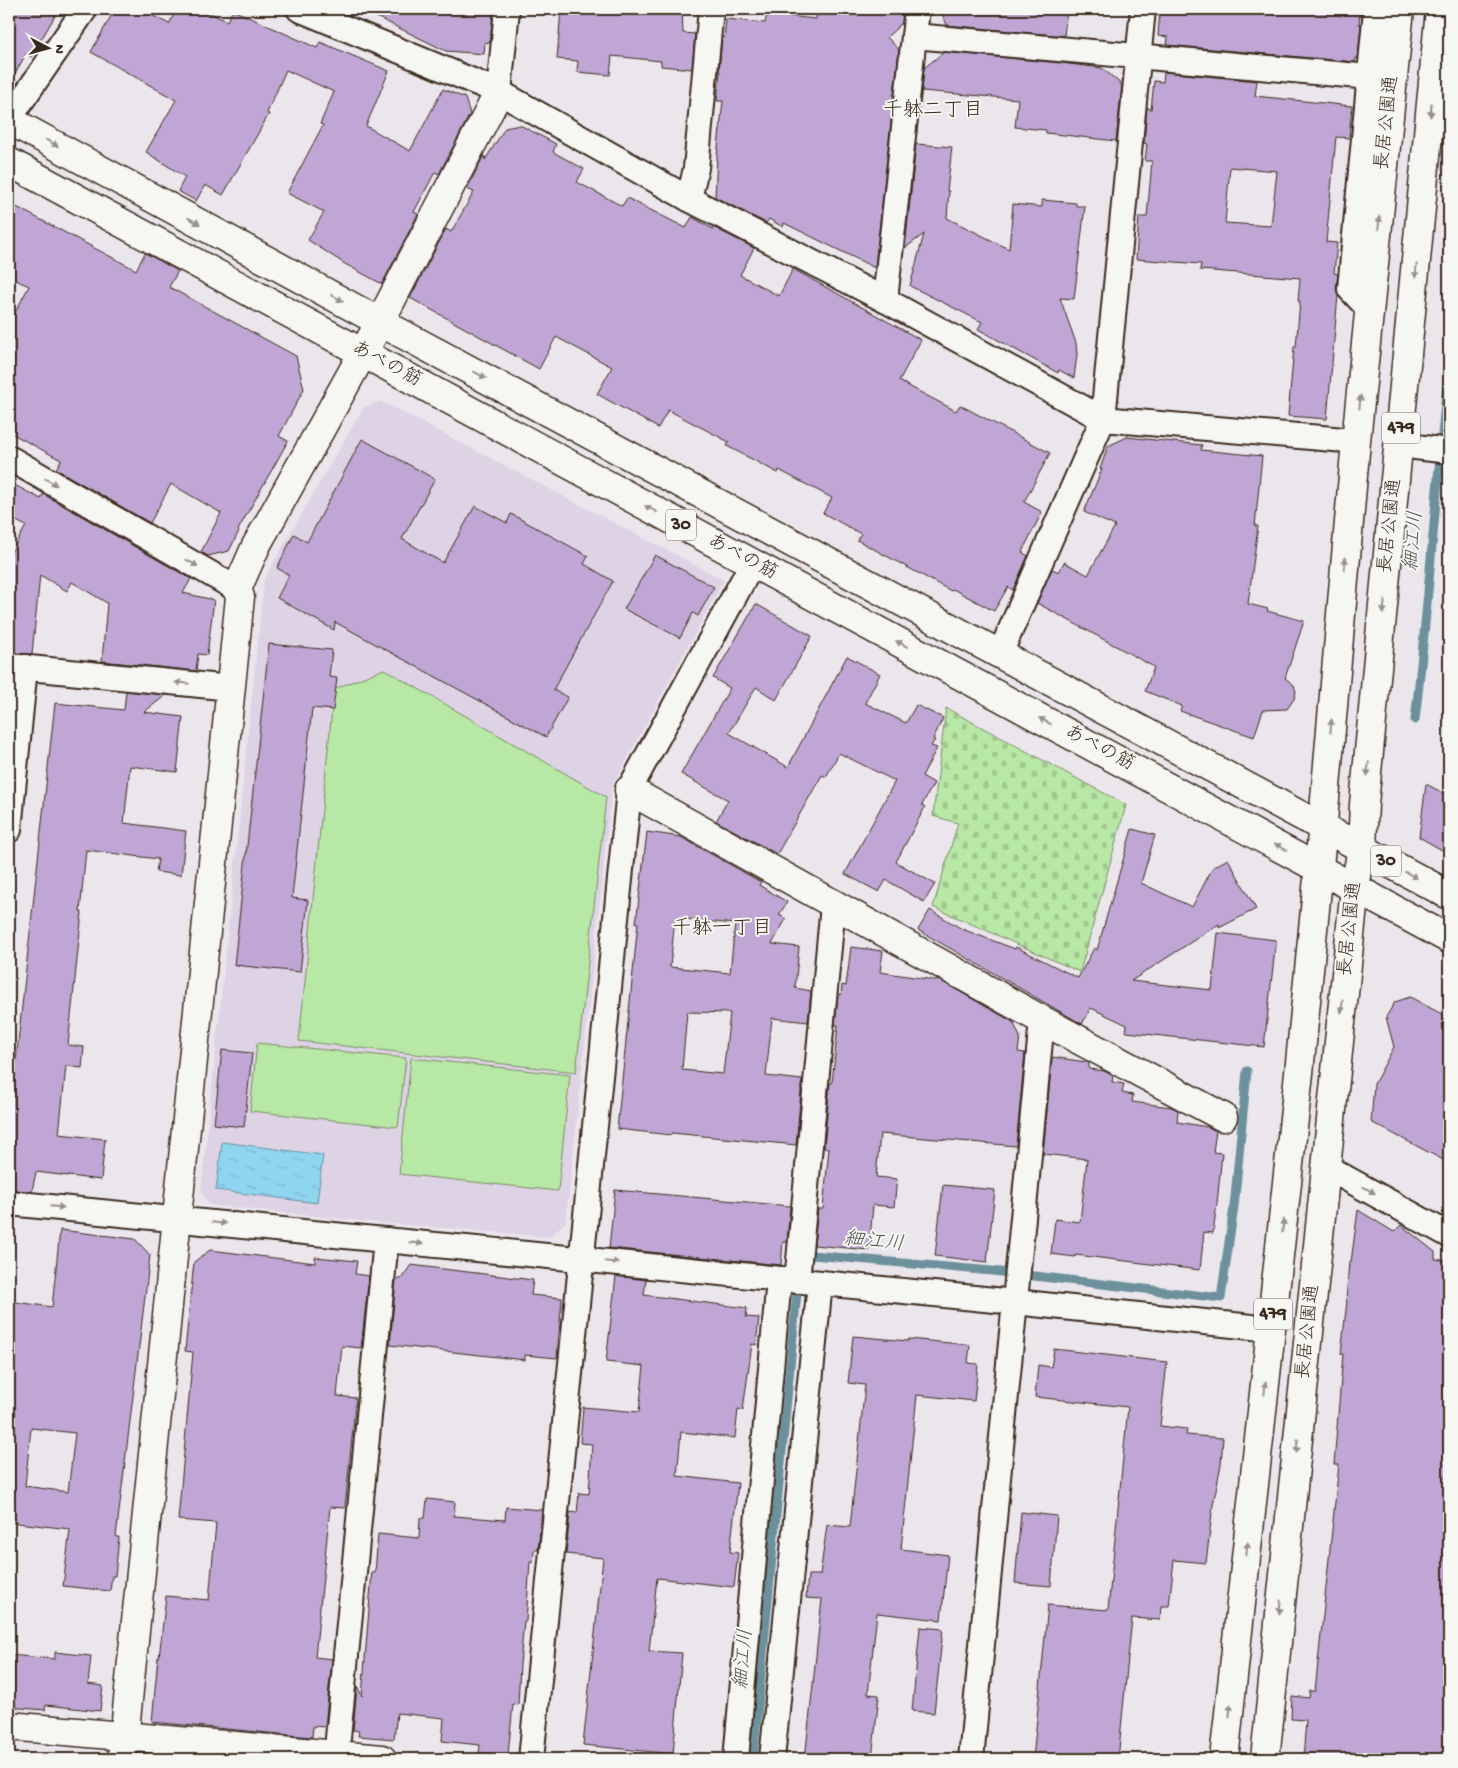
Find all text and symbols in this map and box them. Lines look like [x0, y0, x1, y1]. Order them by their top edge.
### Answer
north arrow [22, 22, 72, 72]
text: N [50, 44, 67, 55]
street label: 長居公園通 [1372, 75, 1404, 171]
district label: 千躰二丁目 [883, 98, 983, 123]
one-way arrow [1427, 102, 1435, 118]
one-way arrow [44, 139, 59, 147]
one-way arrow [1375, 215, 1383, 231]
one-way arrow [187, 217, 202, 225]
one-way arrow [1411, 264, 1419, 280]
one-way arrow [330, 294, 344, 303]
street label: あべの筋 [347, 336, 425, 393]
one-way arrow [473, 371, 487, 379]
one-way arrow [1356, 394, 1364, 410]
road number: 479 [1382, 412, 1420, 443]
one-way arrow [44, 478, 58, 486]
street label: 長居公園通 [1375, 478, 1407, 574]
one-way arrow [644, 505, 659, 513]
road number: 30 [666, 510, 696, 540]
water label: 細江川 [1400, 510, 1429, 572]
street label: あべの筋 [703, 529, 781, 586]
one-way arrow [1342, 556, 1350, 572]
one-way arrow [185, 559, 199, 567]
one-way arrow [1379, 600, 1387, 616]
one-way arrow [895, 640, 910, 648]
one-way arrow [174, 679, 190, 687]
one-way arrow [1038, 717, 1053, 725]
one-way arrow [1327, 718, 1335, 734]
street label: あべの筋 [1060, 720, 1138, 777]
one-way arrow [1364, 761, 1372, 777]
one-way arrow [1274, 843, 1289, 851]
road number: 30 [1371, 846, 1401, 876]
one-way arrow [1404, 871, 1419, 879]
street label: 長居公園通 [1335, 881, 1367, 977]
district label: 千躰一丁目 [672, 916, 772, 941]
one-way arrow [1338, 998, 1346, 1014]
one-way arrow [1362, 1186, 1375, 1195]
one-way arrow [50, 1204, 66, 1212]
one-way arrow [1279, 1218, 1287, 1234]
one-way arrow [211, 1219, 227, 1227]
water label: 細江川 [843, 1227, 905, 1258]
one-way arrow [408, 1239, 424, 1247]
one-way arrow [604, 1258, 620, 1266]
street label: 長居公園通 [1293, 1284, 1325, 1380]
road number: 479 [1254, 1298, 1292, 1330]
one-way arrow [1261, 1379, 1269, 1395]
one-way arrow [1293, 1438, 1301, 1454]
one-way arrow [1243, 1541, 1251, 1557]
one-way arrow [1276, 1600, 1284, 1616]
water label: 細江川 [730, 1628, 759, 1690]
one-way arrow [1226, 1702, 1234, 1718]

